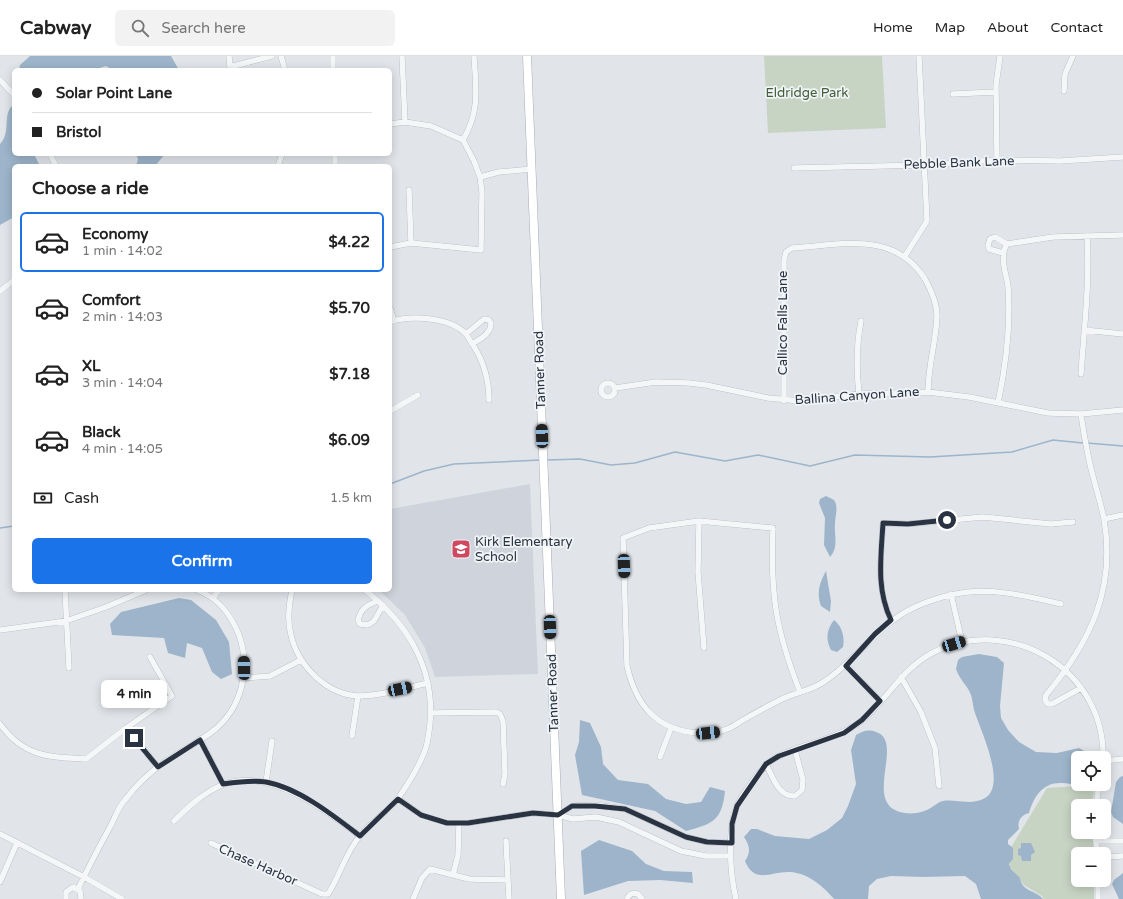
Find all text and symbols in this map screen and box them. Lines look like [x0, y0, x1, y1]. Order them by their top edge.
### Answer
search box [115, 10, 395, 46]
text: Cabway [20, 17, 91, 39]
icon: search [129, 17, 151, 39]
text: Search here [161, 19, 246, 37]
text: Home [873, 19, 913, 36]
text: Map [935, 19, 965, 36]
text: About [987, 19, 1029, 36]
text: Contact [1051, 19, 1103, 36]
text: Solar Point Lane [56, 84, 172, 102]
park label: Eldridge Park [766, 85, 848, 101]
text: Bristol [56, 123, 101, 141]
street label: Pebble Bank Lane [903, 153, 1015, 173]
text: Choose a ride [32, 177, 149, 199]
icon: car [34, 224, 70, 260]
text: Economy [82, 225, 148, 243]
text: $4.22 [329, 233, 370, 251]
text: 1 min · 14:02 [82, 243, 163, 259]
street label: Callico Falls Lane [775, 271, 791, 375]
icon: car [34, 290, 70, 326]
text: Comfort [82, 291, 141, 309]
text: $5.70 [329, 299, 370, 317]
text: 2 min · 14:03 [82, 309, 163, 325]
street label: Tanner Road [531, 331, 549, 409]
icon: car [34, 356, 70, 392]
text: XL [82, 357, 101, 375]
text: $7.18 [329, 365, 370, 383]
text: 3 min · 14:04 [82, 375, 163, 391]
street label: Ballina Canyon Lane [794, 384, 920, 408]
icon: car [34, 422, 70, 458]
text: Black [82, 423, 121, 441]
car [536, 424, 548, 448]
text: $6.09 [329, 431, 370, 449]
text: 4 min · 14:05 [82, 441, 163, 457]
icon: cash [32, 487, 54, 509]
text: Cash [64, 489, 99, 507]
text: 1.5 km [330, 490, 372, 506]
route start [938, 511, 956, 529]
place label: Kirk Elementary School [475, 534, 573, 565]
button: Confirm [32, 538, 372, 584]
school or university icon: Kirk Elementary School [450, 538, 472, 560]
car [618, 554, 630, 578]
car [544, 615, 556, 639]
car [941, 635, 967, 653]
street label: Tanner Road [544, 654, 562, 732]
car [238, 656, 250, 680]
callout: 4 min [101, 680, 167, 708]
car [387, 681, 413, 697]
text: 4 min [117, 686, 151, 702]
car [695, 726, 721, 740]
route end [125, 729, 143, 747]
map controls [1071, 751, 1111, 887]
button: locate [1071, 751, 1111, 791]
button: + [1071, 799, 1111, 839]
street label: Chase Harbor [216, 841, 300, 889]
button: − [1071, 847, 1111, 887]

